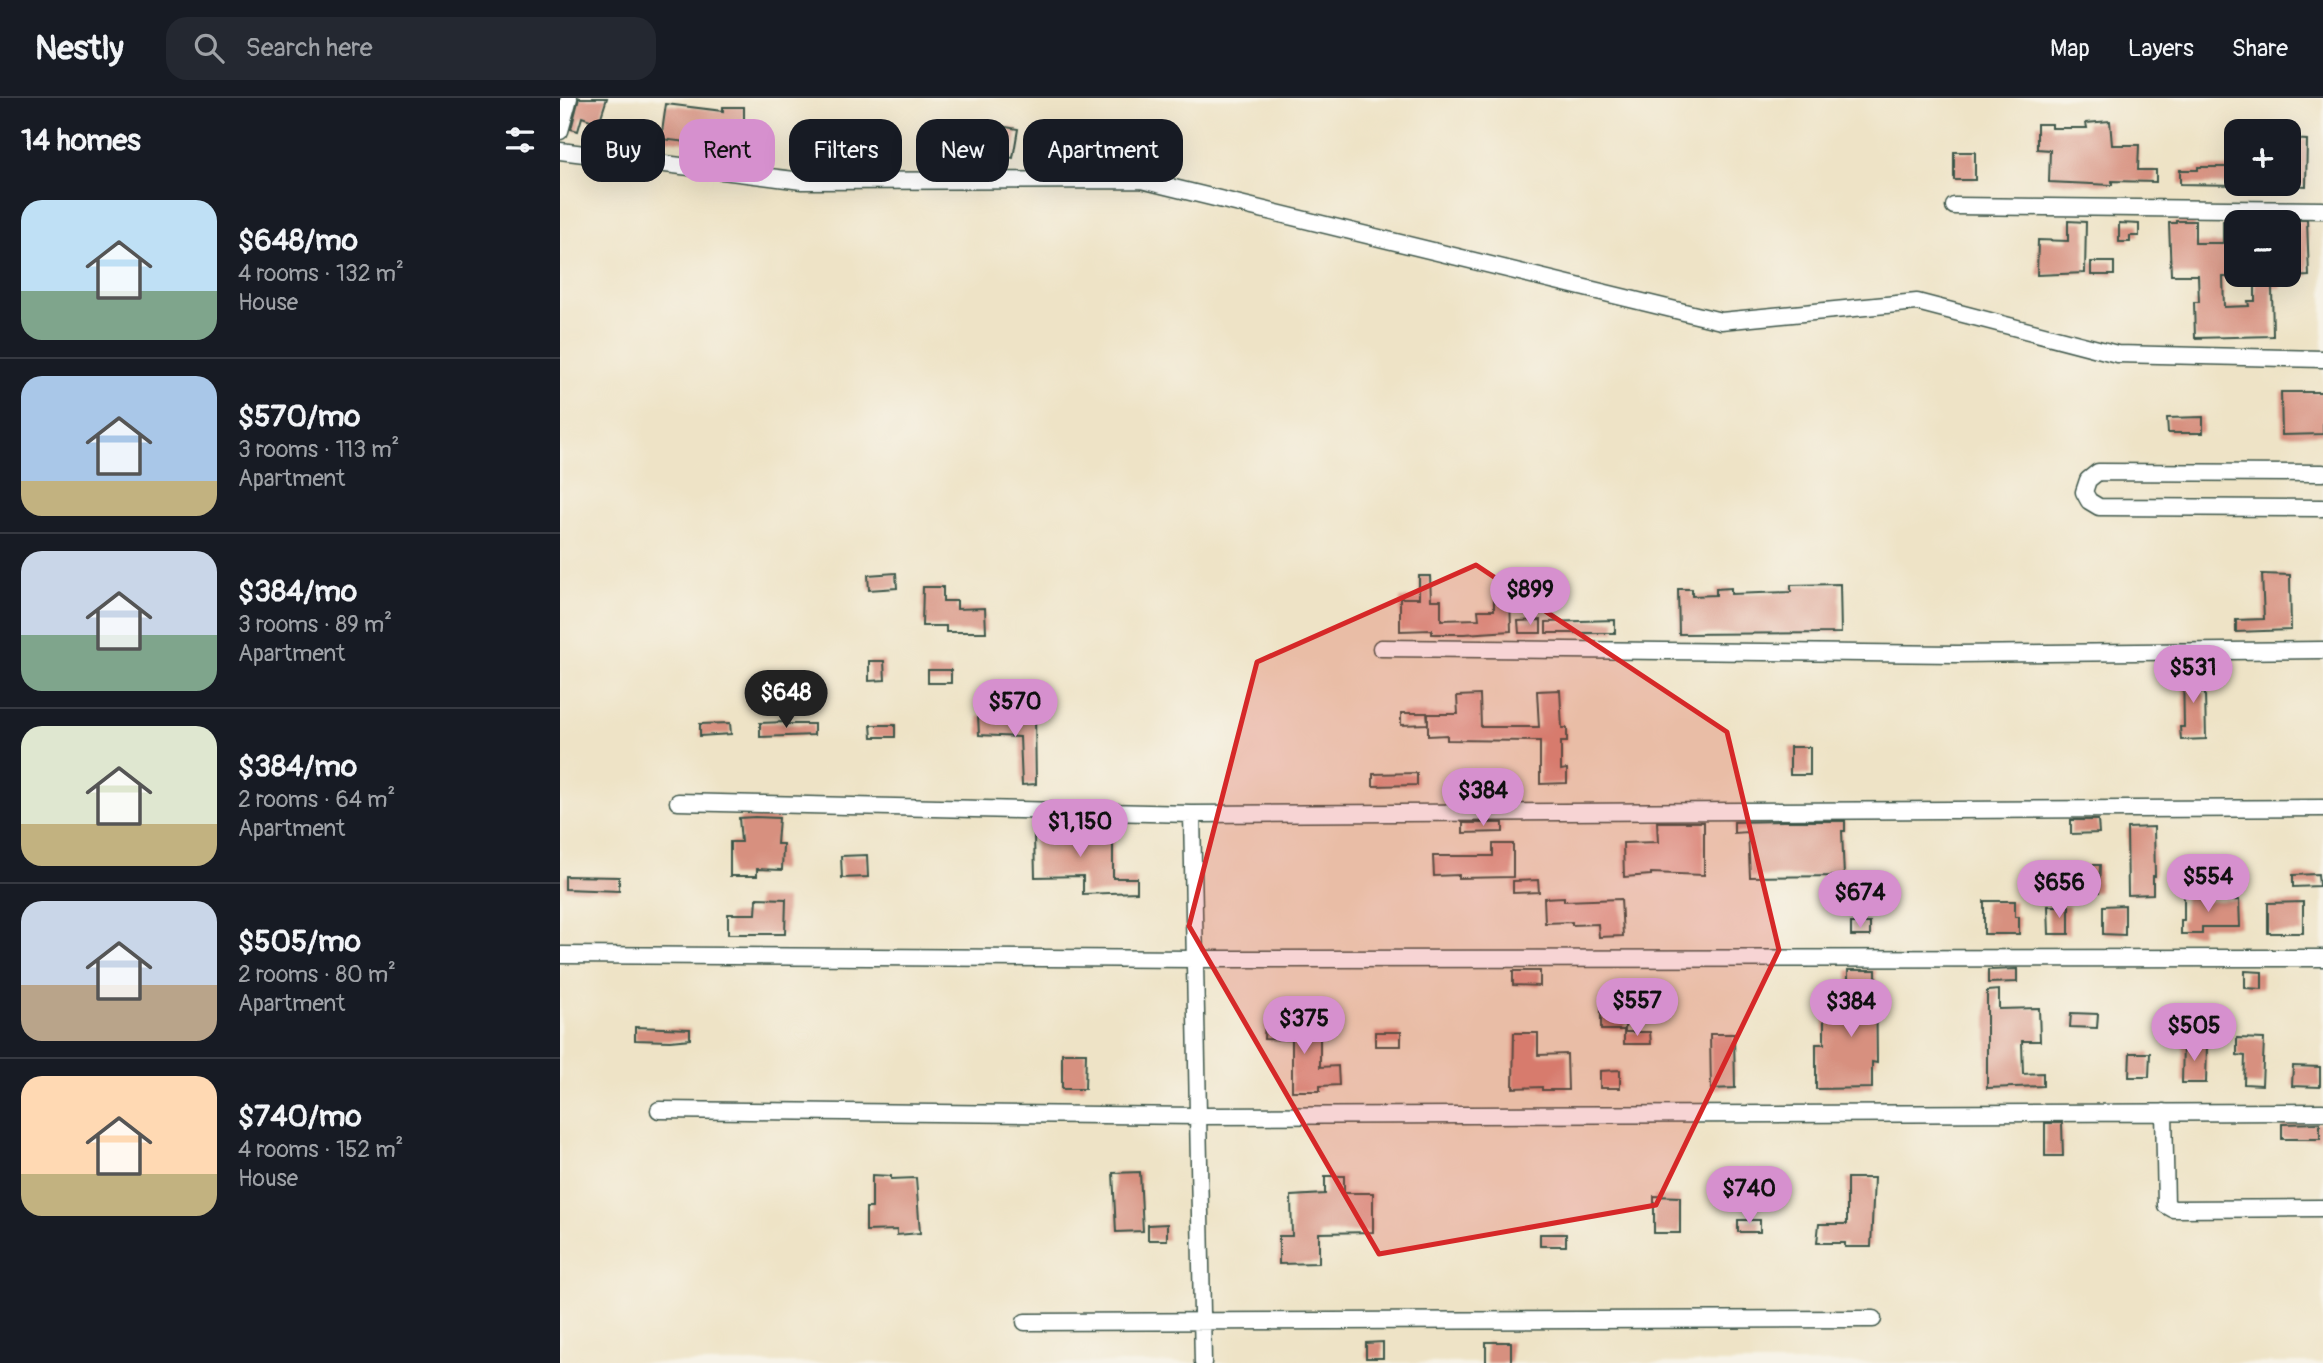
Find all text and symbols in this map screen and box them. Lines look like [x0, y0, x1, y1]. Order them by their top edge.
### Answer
search box [166, 17, 656, 80]
text: Nestly [35, 28, 124, 69]
icon: search [190, 29, 228, 67]
text: Search here [246, 32, 373, 64]
text: Map [2050, 34, 2090, 63]
text: Layers [2128, 34, 2194, 63]
text: Share [2232, 34, 2288, 63]
chip: Buy [581, 119, 665, 182]
chip: Rent [679, 119, 775, 182]
chip: Filters [789, 119, 902, 182]
chip: New [916, 119, 1009, 182]
chip: Apartment [1023, 119, 1183, 182]
map controls [2224, 119, 2301, 287]
button: + [2224, 119, 2301, 196]
icon: filters [501, 121, 539, 159]
text: 14 homes [21, 122, 141, 159]
button: − [2224, 210, 2301, 287]
text: $648/mo [238, 222, 358, 259]
icon: home [77, 228, 161, 312]
text: 4 rooms · 132 m² [238, 259, 404, 288]
text: House [238, 288, 298, 317]
text: $570/mo [238, 398, 360, 435]
icon: home [77, 404, 161, 488]
text: 3 rooms · 113 m² [238, 435, 399, 464]
text: Apartment [238, 464, 345, 493]
pin: $899 [1489, 568, 1571, 627]
text: $384/mo [238, 573, 357, 610]
text: $899 [1506, 575, 1554, 604]
icon: home [77, 579, 161, 663]
text: 3 rooms · 89 m² [238, 610, 392, 639]
text: Apartment [238, 639, 345, 668]
pin: $531 [2152, 646, 2234, 705]
text: $531 [2170, 653, 2216, 682]
pin: $648 [745, 670, 827, 730]
text: $648 [761, 678, 811, 707]
pin: $570 [974, 680, 1056, 739]
text: $570 [989, 687, 1041, 716]
text: $384/mo [238, 748, 357, 785]
icon: home [77, 754, 161, 838]
pin: $384 [1442, 768, 1524, 828]
text: $384 [1458, 776, 1508, 805]
text: 2 rooms · 64 m² [238, 785, 395, 814]
pin: $1,150 [1023, 800, 1137, 859]
text: $1,150 [1048, 807, 1112, 836]
text: Apartment [238, 814, 345, 843]
pin: $554 [2167, 854, 2249, 914]
pin: $656 [2018, 860, 2100, 920]
text: $554 [2183, 862, 2233, 891]
text: $656 [2033, 868, 2085, 897]
pin: $674 [1819, 870, 1901, 930]
text: $674 [1834, 878, 1886, 907]
text: $505/mo [238, 923, 361, 960]
icon: home [77, 929, 161, 1013]
text: 2 rooms · 80 m² [238, 960, 396, 989]
pin: $557 [1596, 978, 1678, 1038]
pin: $384 [1810, 979, 1892, 1039]
text: $557 [1612, 986, 1662, 1015]
text: $384 [1826, 987, 1876, 1016]
text: Apartment [238, 989, 345, 1018]
pin: $375 [1263, 996, 1345, 1056]
text: $375 [1279, 1004, 1329, 1033]
pin: $505 [2153, 1004, 2235, 1063]
text: $505 [2167, 1011, 2221, 1040]
text: $740/mo [238, 1098, 362, 1135]
icon: home [77, 1104, 161, 1188]
text: 4 rooms · 152 m² [238, 1135, 404, 1164]
text: House [238, 1164, 298, 1193]
pin: $740 [1708, 1166, 1790, 1226]
text: $740 [1722, 1174, 1776, 1203]

